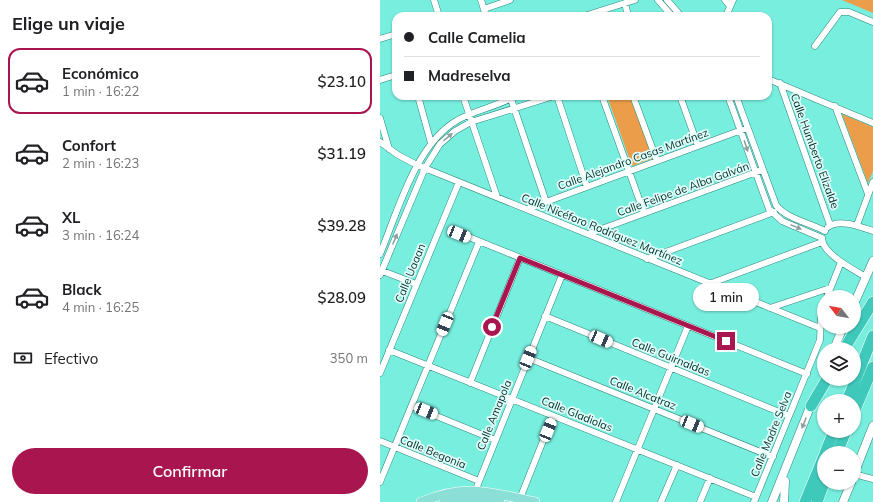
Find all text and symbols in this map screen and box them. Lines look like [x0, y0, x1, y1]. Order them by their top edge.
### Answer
text: Elige un viaje [12, 12, 125, 35]
text: Calle Camelia [428, 28, 526, 47]
icon: car [14, 63, 50, 99]
text: Económico [62, 64, 139, 83]
text: Madreselva [428, 66, 511, 85]
text: $23.10 [317, 72, 366, 91]
text: 1 min · 16:22 [62, 83, 139, 99]
street label: Calle Humberto Elizalde [788, 92, 842, 210]
street label: Calle Alejandro Casas Martínez [556, 125, 711, 193]
one-way arrow [442, 133, 453, 142]
icon: car [14, 135, 50, 171]
text: Confort [62, 136, 116, 155]
one-way arrow [743, 140, 749, 152]
text: $31.19 [317, 144, 366, 163]
text: 2 min · 16:23 [62, 155, 139, 171]
street label: Calle Felipe de Alba Galván [615, 159, 751, 219]
street label: Calle Nicéforo Rodríguez Martínez [519, 190, 685, 268]
icon: car [14, 207, 50, 243]
text: XL [62, 208, 80, 227]
text: $39.28 [317, 216, 366, 235]
car [446, 224, 472, 244]
one-way arrow [791, 225, 803, 231]
text: 3 min · 16:24 [62, 227, 139, 243]
one-way arrow [392, 233, 398, 244]
street label: Calle Uaaan [392, 241, 428, 305]
icon: car [14, 279, 50, 315]
text: Black [62, 280, 101, 299]
callout: 1 min [693, 283, 759, 311]
text: $28.09 [317, 288, 366, 307]
text: 1 min [709, 289, 743, 305]
north arrow [817, 290, 861, 334]
map controls [817, 290, 861, 490]
text: 4 min · 16:25 [62, 299, 139, 315]
car [435, 311, 455, 337]
route start [483, 318, 501, 336]
car [588, 329, 614, 349]
route end [717, 332, 735, 350]
street label: Calle Guirnaldas [630, 335, 712, 379]
button: layers [817, 342, 861, 386]
car [518, 345, 538, 371]
icon: cash [12, 347, 34, 369]
text: Efectivo [44, 349, 98, 368]
text: 350 m [330, 350, 368, 366]
street label: Calle Alcatraz [608, 373, 679, 413]
street label: Calle Amapola [474, 378, 514, 452]
street label: Calle Madre Selva [747, 389, 795, 479]
street label: Calle Gladiolas [539, 393, 615, 435]
button: + [817, 394, 861, 438]
car [413, 401, 439, 421]
car [679, 414, 705, 434]
car [538, 417, 558, 443]
one-way arrow [801, 417, 807, 428]
street label: Calle Begonia [398, 432, 468, 472]
button: − [817, 446, 861, 490]
button: Confirmar [12, 448, 368, 494]

